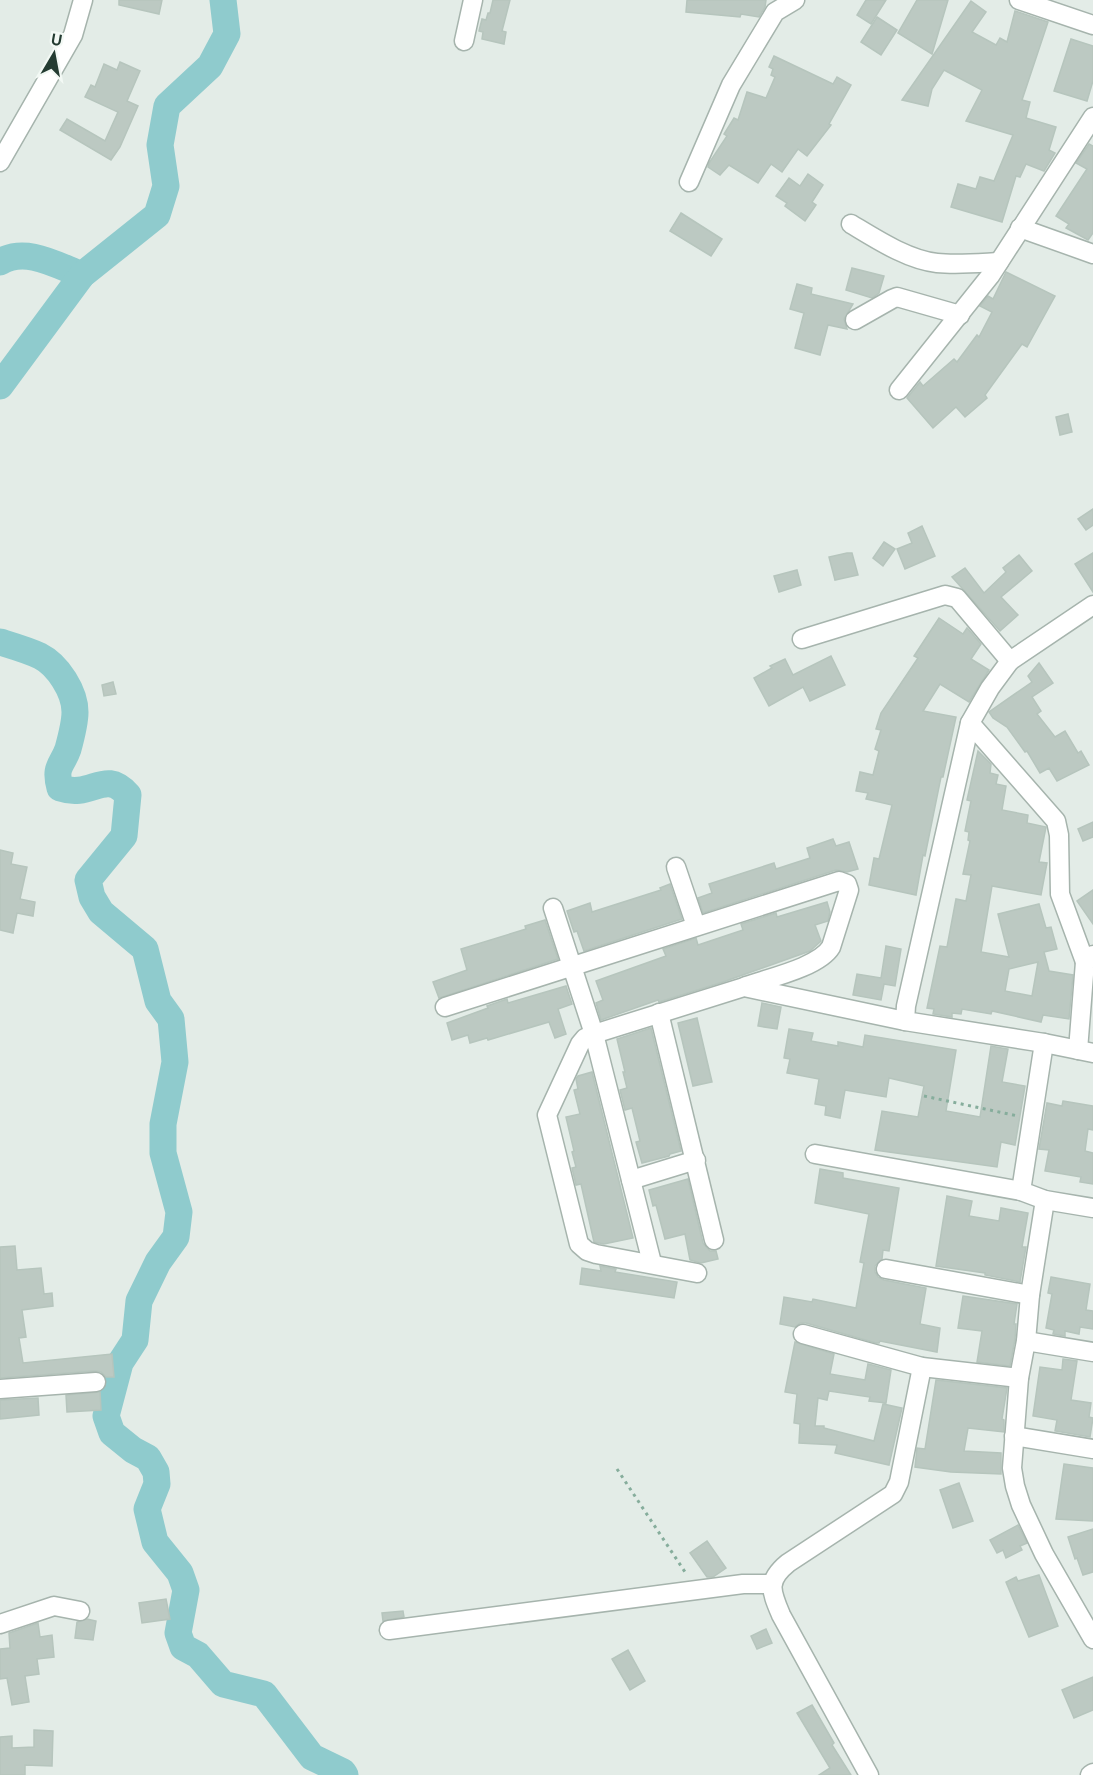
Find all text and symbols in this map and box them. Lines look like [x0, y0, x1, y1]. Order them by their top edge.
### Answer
north arrow [24, 24, 84, 84]
text: U [49, 28, 64, 51]

